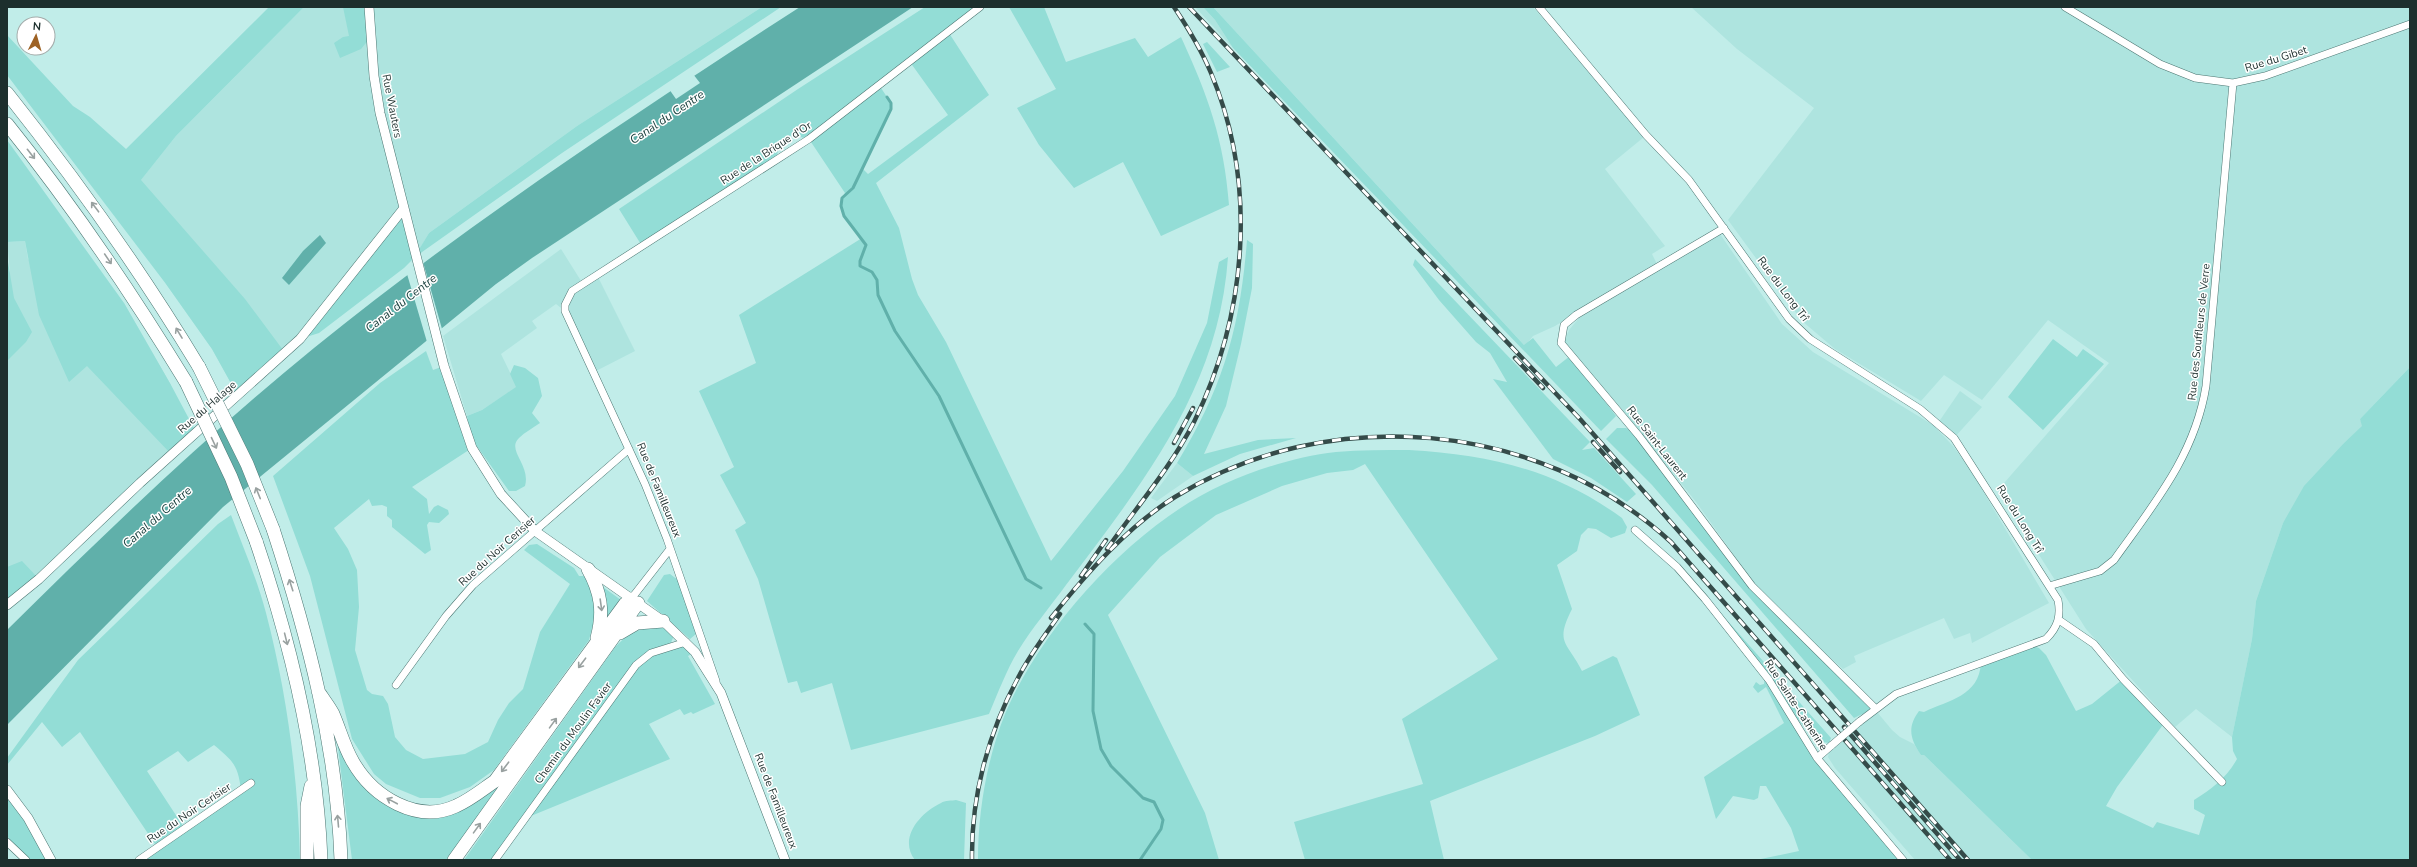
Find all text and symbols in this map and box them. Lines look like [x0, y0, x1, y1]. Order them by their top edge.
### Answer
north arrow [16, 16, 56, 56]
text: N [32, 19, 42, 34]
street label: Rue du Gibet [2243, 42, 2309, 76]
street label: Rue Wauters [378, 73, 406, 139]
water label: Canal du Centre [627, 86, 708, 148]
street label: Rue de la Brique d'Or [718, 118, 814, 188]
one-way arrow [27, 149, 35, 160]
one-way arrow [91, 202, 99, 213]
one-way arrow [104, 254, 112, 265]
street label: Rue du Long Trî [1754, 254, 1813, 325]
street label: Rue des Souffleurs de Verre [2184, 263, 2214, 401]
water label: Canal du Centre [362, 270, 440, 336]
one-way arrow [175, 328, 183, 339]
street label: Rue du Halage [174, 377, 240, 437]
street label: Rue Saint-Laurent [1623, 403, 1691, 483]
one-way arrow [211, 437, 218, 449]
street label: Rue de Familleureux [633, 440, 685, 540]
water label: Canal du Centre [119, 482, 195, 551]
street label: Rue du Long Trî [1993, 482, 2047, 556]
one-way arrow [254, 487, 262, 499]
street label: Rue du Noir Cerisier [455, 513, 539, 589]
one-way arrow [287, 580, 295, 592]
one-way arrow [597, 598, 605, 611]
one-way arrow [283, 632, 290, 645]
one-way arrow [578, 657, 586, 668]
street label: Rue Sainte-Catherine [1761, 657, 1831, 754]
street label: Chemin du Moulin Favier [531, 679, 615, 787]
one-way arrow [548, 717, 557, 728]
street label: Rue de Familleureux [751, 751, 801, 851]
one-way arrow [500, 762, 509, 773]
street label: Rue du Noir Cerisier [144, 779, 234, 847]
one-way arrow [386, 797, 398, 805]
one-way arrow [335, 815, 342, 828]
one-way arrow [473, 823, 481, 834]

